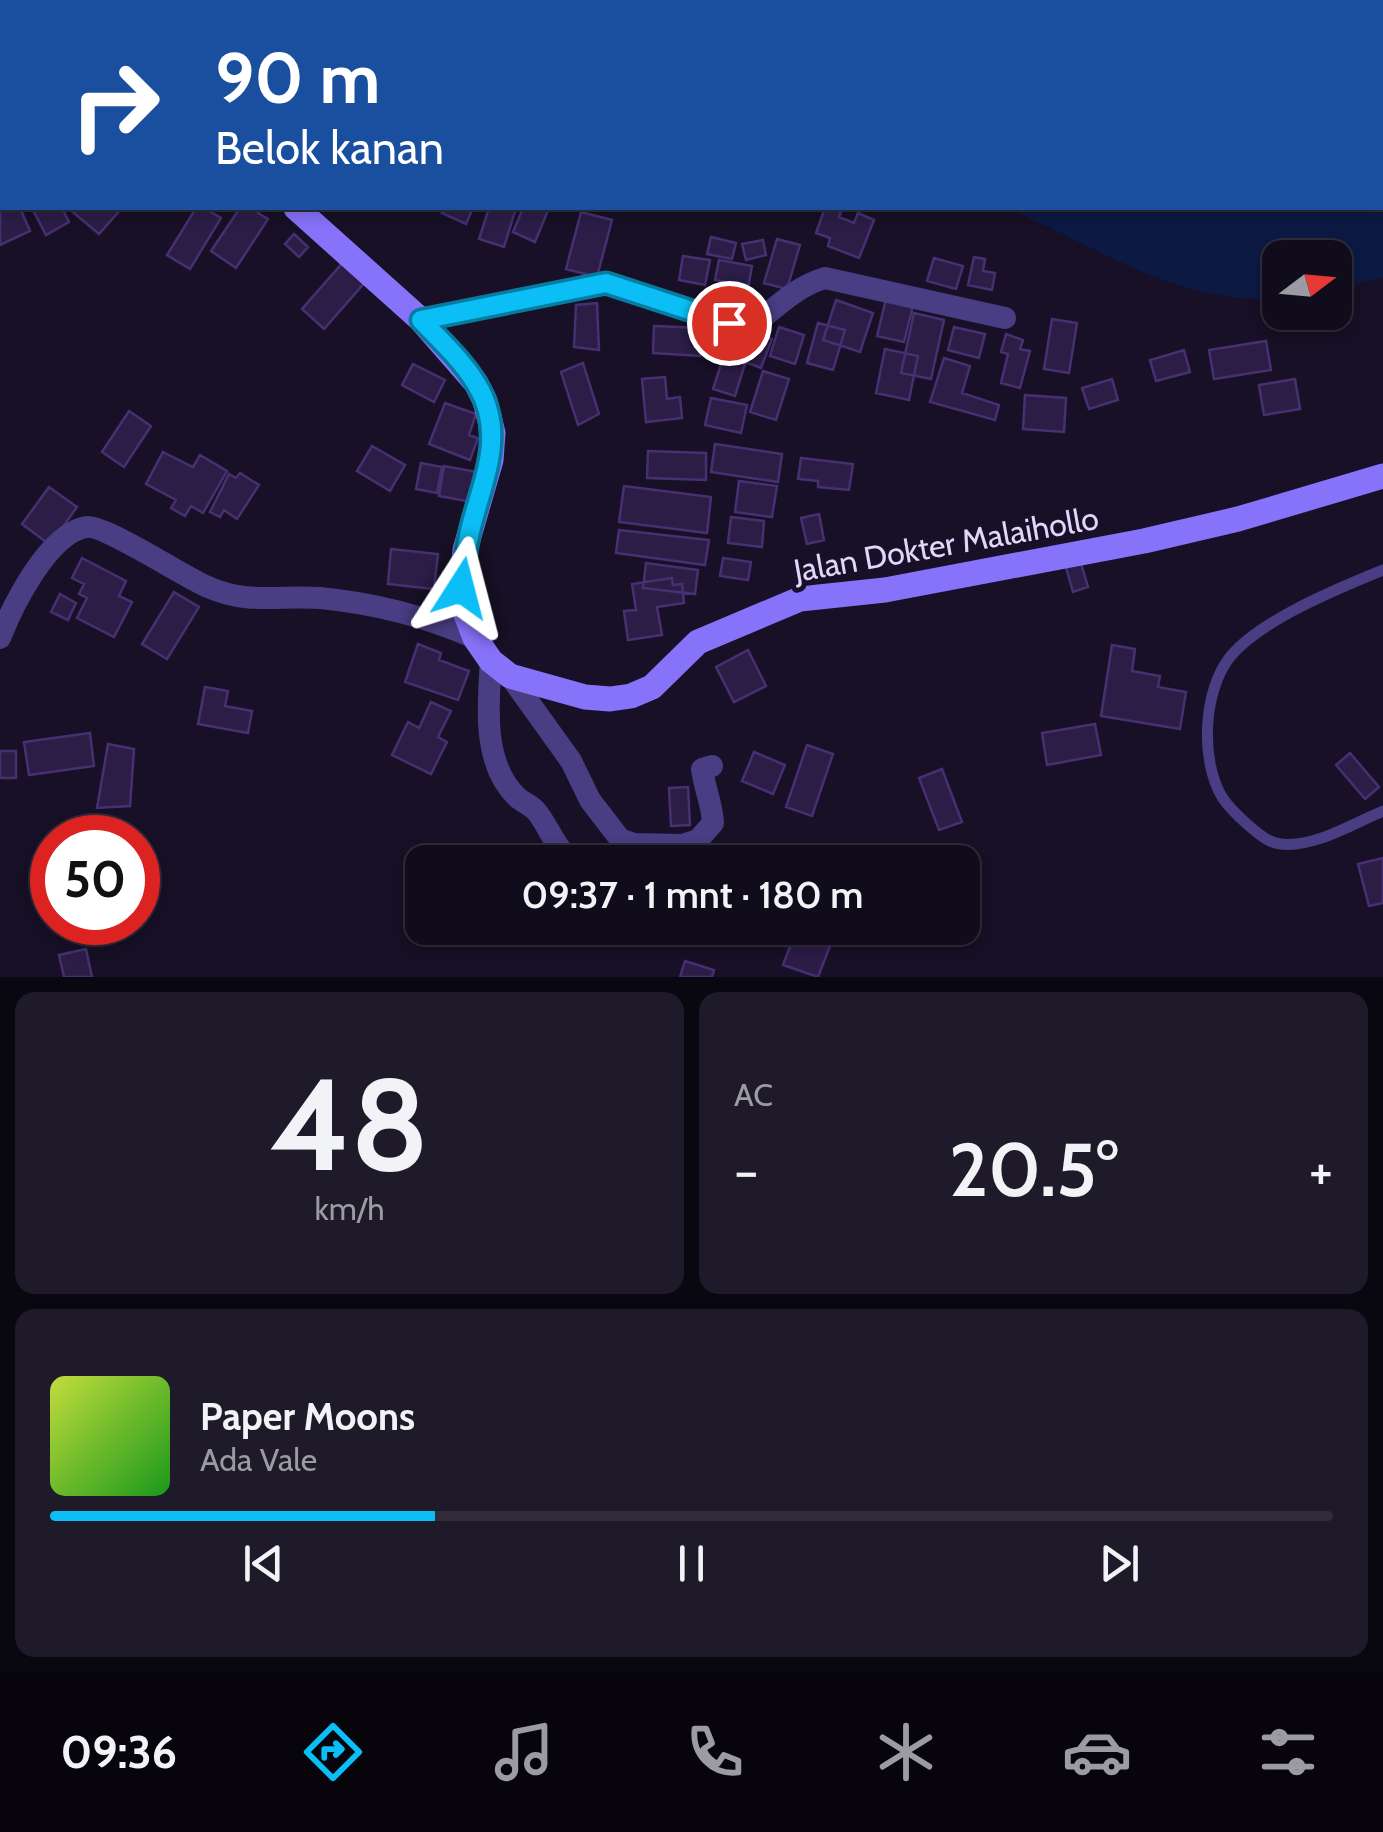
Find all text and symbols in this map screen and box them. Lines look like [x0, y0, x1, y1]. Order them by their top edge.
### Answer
text: 90 m [215, 35, 380, 121]
icon: right [50, 40, 180, 170]
text: Belok kanan [215, 121, 444, 175]
north arrow [1262, 240, 1352, 330]
map controls [1262, 240, 1352, 330]
pin [687, 281, 772, 366]
icon: arrive [702, 296, 757, 351]
street label: Jalan Dokter Malaihollo [790, 498, 1101, 590]
position arrow [409, 536, 513, 640]
speed limit sign: 50 [30, 815, 160, 945]
text: 09:37 · 1 mnt · 180 m [522, 871, 863, 918]
text: 48 [270, 1045, 429, 1203]
text: AC [734, 1075, 773, 1114]
text: 20.5° [949, 1124, 1118, 1215]
text: − [734, 1137, 758, 1204]
text: + [1309, 1137, 1333, 1204]
text: km/h [314, 1189, 385, 1228]
text: Paper Moons [200, 1393, 415, 1440]
text: Ada Vale [200, 1440, 317, 1479]
icon: previous [236, 1536, 291, 1591]
icon: pause [664, 1536, 719, 1591]
icon: next [1092, 1536, 1147, 1591]
icon: directions [298, 1717, 368, 1787]
icon: music [489, 1717, 559, 1787]
icon: phone [680, 1717, 750, 1787]
icon: climate [871, 1717, 941, 1787]
icon: car [1062, 1717, 1132, 1787]
icon: filters [1253, 1717, 1323, 1787]
text: 09:36 [60, 1725, 177, 1779]

